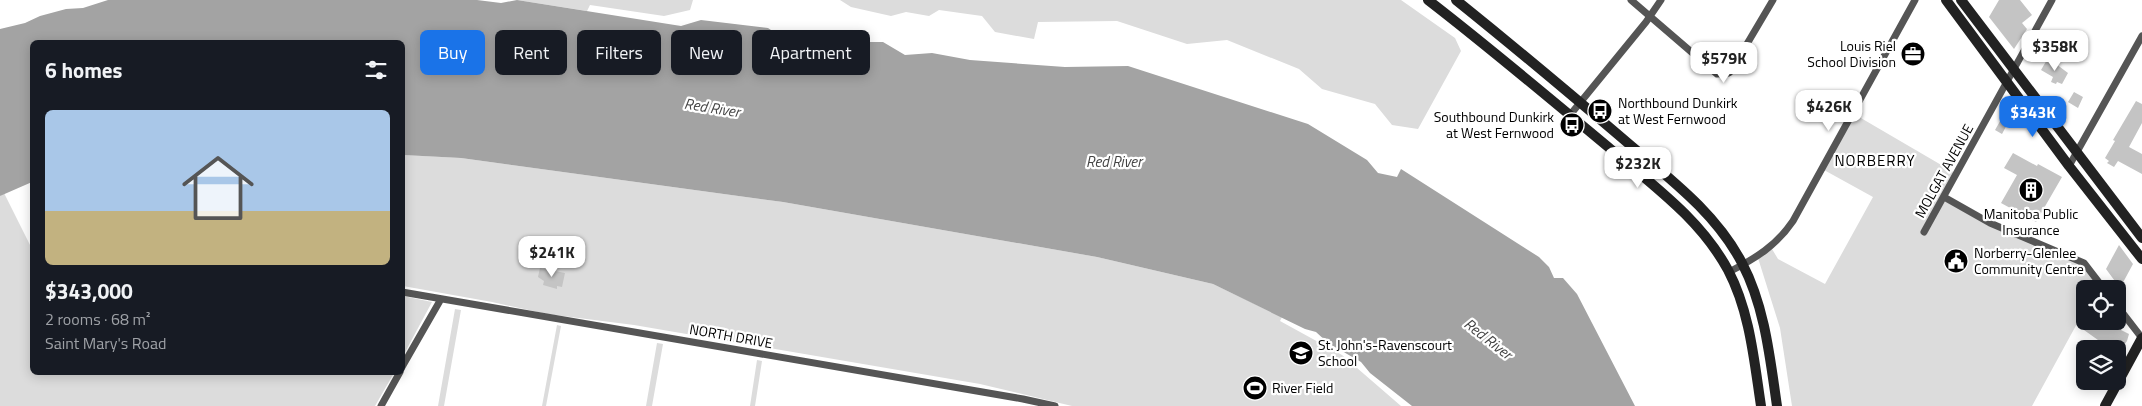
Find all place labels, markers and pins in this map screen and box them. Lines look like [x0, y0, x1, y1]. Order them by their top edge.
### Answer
pin: $358K [2020, 30, 2090, 72]
place label: Louis Riel School Division [1807, 35, 1896, 72]
office icon: Louis Riel School Division [1900, 41, 1926, 67]
pin: $579K [1689, 42, 1759, 84]
pin: $426K [1794, 90, 1864, 132]
place label: Northbound Dunkirk at West Fernwood [1618, 92, 1738, 129]
pin: $343K [1998, 96, 2068, 138]
bus stop icon: Northbound Dunkirk at West Fernwood [1587, 98, 1613, 124]
place label: Southbound Dunkirk at West Fernwood [1434, 106, 1554, 143]
bus stop icon: Southbound Dunkirk at West Fernwood [1559, 112, 1585, 138]
pin: $232K [1603, 146, 1673, 189]
building icon: Manitoba Public Insurance [2018, 177, 2044, 203]
place label: Manitoba Public Insurance [1984, 203, 2078, 240]
pin: $241K [517, 236, 587, 278]
place label: Norberry-Glenlee Community Centre [1974, 242, 2084, 279]
public building icon: Norberry-Glenlee Community Centre [1943, 248, 1969, 274]
place label: St. John's-Ravenscourt School [1318, 334, 1452, 371]
school or university icon: St. John's-Ravenscourt School [1288, 340, 1314, 366]
sports icon: River Field [1242, 375, 1268, 401]
place label: River Field [1272, 377, 1333, 398]

